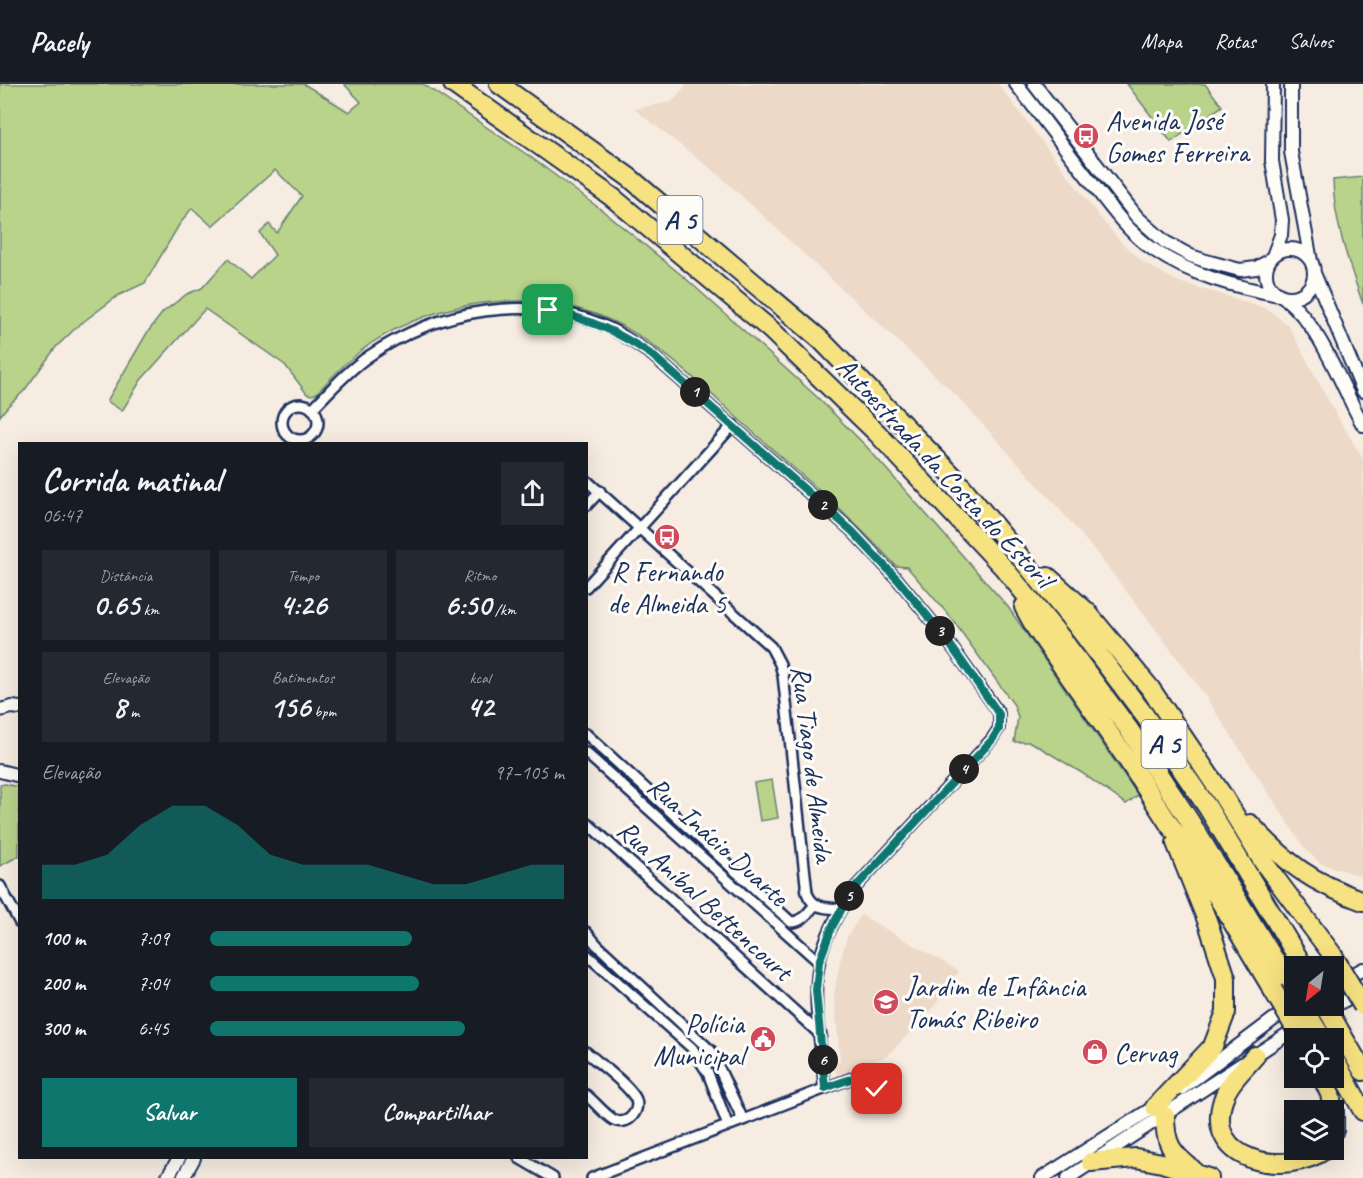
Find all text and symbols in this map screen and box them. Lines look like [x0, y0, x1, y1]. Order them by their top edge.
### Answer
text: Pacely [30, 24, 89, 59]
text: Mapa [1141, 28, 1182, 54]
text: Rotas [1215, 28, 1256, 54]
text: Salvos [1289, 28, 1333, 54]
place label: Avenida José Gomes Ferreira [1106, 103, 1251, 170]
bus stop icon: Avenida José Gomes Ferreira [1071, 121, 1101, 151]
road number: A 5 [658, 196, 702, 244]
pin [522, 284, 573, 335]
icon: arrive [531, 293, 564, 326]
street label: Autoestrada da Costa do Estoril [829, 349, 1065, 599]
pin: 1 [680, 377, 710, 407]
text: 1 [691, 382, 699, 402]
text: Corrida matinal [42, 459, 221, 501]
button: share [501, 462, 564, 525]
pin: 2 [808, 490, 838, 520]
text: 2 [819, 495, 827, 515]
text: 06:47 [42, 503, 82, 528]
bus stop icon: R Fernando de Almeida 5 [652, 522, 682, 552]
place label: R Fernando de Almeida 5 [608, 554, 728, 621]
text: Distância [100, 566, 152, 586]
text: Tempo [287, 566, 319, 586]
text: Ritmo [464, 566, 496, 586]
text: 0.65 [93, 586, 140, 624]
text: 4:26 [279, 586, 327, 624]
text: 6:50 [444, 586, 491, 624]
text: km [140, 600, 159, 620]
text: /km [491, 600, 516, 620]
pin: 3 [925, 616, 955, 646]
text: 3 [936, 621, 944, 641]
street label: Rua Tiago de Almeida [784, 664, 843, 867]
text: Elevação [103, 668, 149, 688]
text: Batimentos [272, 668, 334, 688]
text: kcal [469, 668, 491, 688]
text: 8 [113, 688, 126, 726]
text: 156 [270, 688, 310, 726]
text: 42 [467, 688, 494, 726]
text: m [126, 702, 139, 722]
text: bpm [310, 702, 336, 722]
road number: A 5 [1142, 720, 1186, 768]
pin: 4 [949, 754, 979, 784]
text: 4 [960, 759, 968, 779]
text: Elevação [42, 760, 100, 785]
text: 97–105 m [494, 760, 564, 785]
street label: Rua Inácio Duarte [640, 769, 797, 915]
street label: Rua Aníbal Bettencourt [610, 812, 802, 990]
pin: 5 [834, 881, 864, 911]
text: 5 [846, 886, 852, 906]
text: 100 m [42, 926, 85, 951]
text: 7:09 [138, 926, 169, 951]
north arrow [1284, 956, 1344, 1016]
map controls [1284, 956, 1344, 1160]
place label: Jardim de Infância Tomás Ribeiro [904, 969, 1087, 1036]
text: 200 m [42, 971, 85, 996]
text: 7:04 [138, 971, 169, 996]
school or university icon: Jardim de Infância Tomás Ribeiro [871, 987, 901, 1017]
place label: Polícia Municipal [653, 1006, 749, 1073]
text: 300 m [42, 1016, 85, 1041]
text: 6:45 [138, 1016, 169, 1041]
public building icon: Polícia Municipal [748, 1024, 778, 1054]
button: locate [1284, 1028, 1344, 1088]
place label: Cervag [1114, 1035, 1179, 1070]
shop icon: Cervag [1080, 1037, 1110, 1067]
pin: 6 [808, 1045, 838, 1075]
text: 6 [819, 1050, 827, 1070]
pin [851, 1063, 902, 1114]
icon: check [860, 1072, 893, 1105]
button: Salvar [42, 1078, 297, 1147]
button: Compartilhar [309, 1078, 564, 1147]
button: layers [1284, 1100, 1344, 1160]

